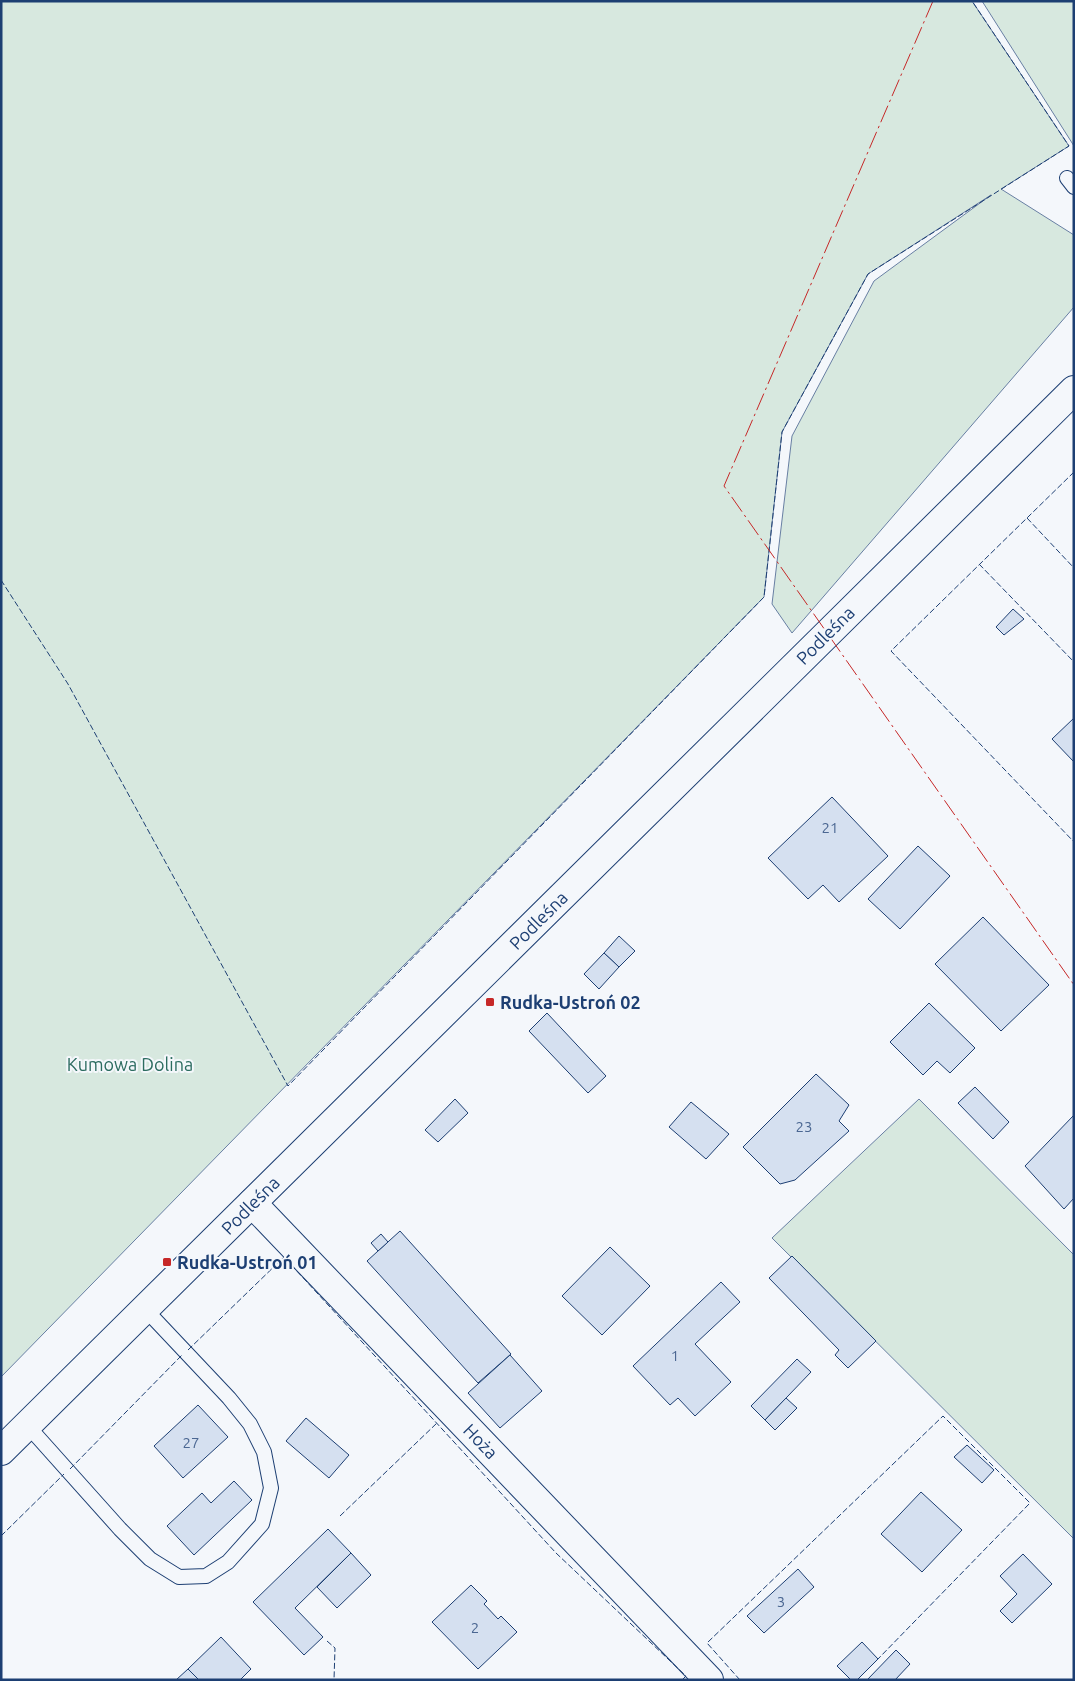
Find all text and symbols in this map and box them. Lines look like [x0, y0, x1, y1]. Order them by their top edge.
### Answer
street label: Podleśna [792, 602, 858, 668]
house number: 21 [822, 819, 838, 836]
street label: Podleśna [505, 887, 571, 953]
place label: Rudka-Ustroń 02 [500, 992, 641, 1012]
marker: Rudka-Ustroń 02 [484, 996, 496, 1008]
park label: Kumowa Dolina [67, 1054, 193, 1074]
house number: 23 [796, 1118, 812, 1135]
street label: Podleśna [217, 1172, 283, 1238]
place label: Rudka-Ustroń 01 [177, 1252, 318, 1272]
marker: Rudka-Ustroń 01 [161, 1256, 173, 1268]
house number: 1 [671, 1347, 679, 1364]
street label: Hoża [460, 1420, 502, 1462]
house number: 27 [183, 1434, 199, 1451]
house number: 3 [777, 1593, 785, 1610]
house number: 2 [471, 1619, 479, 1636]

